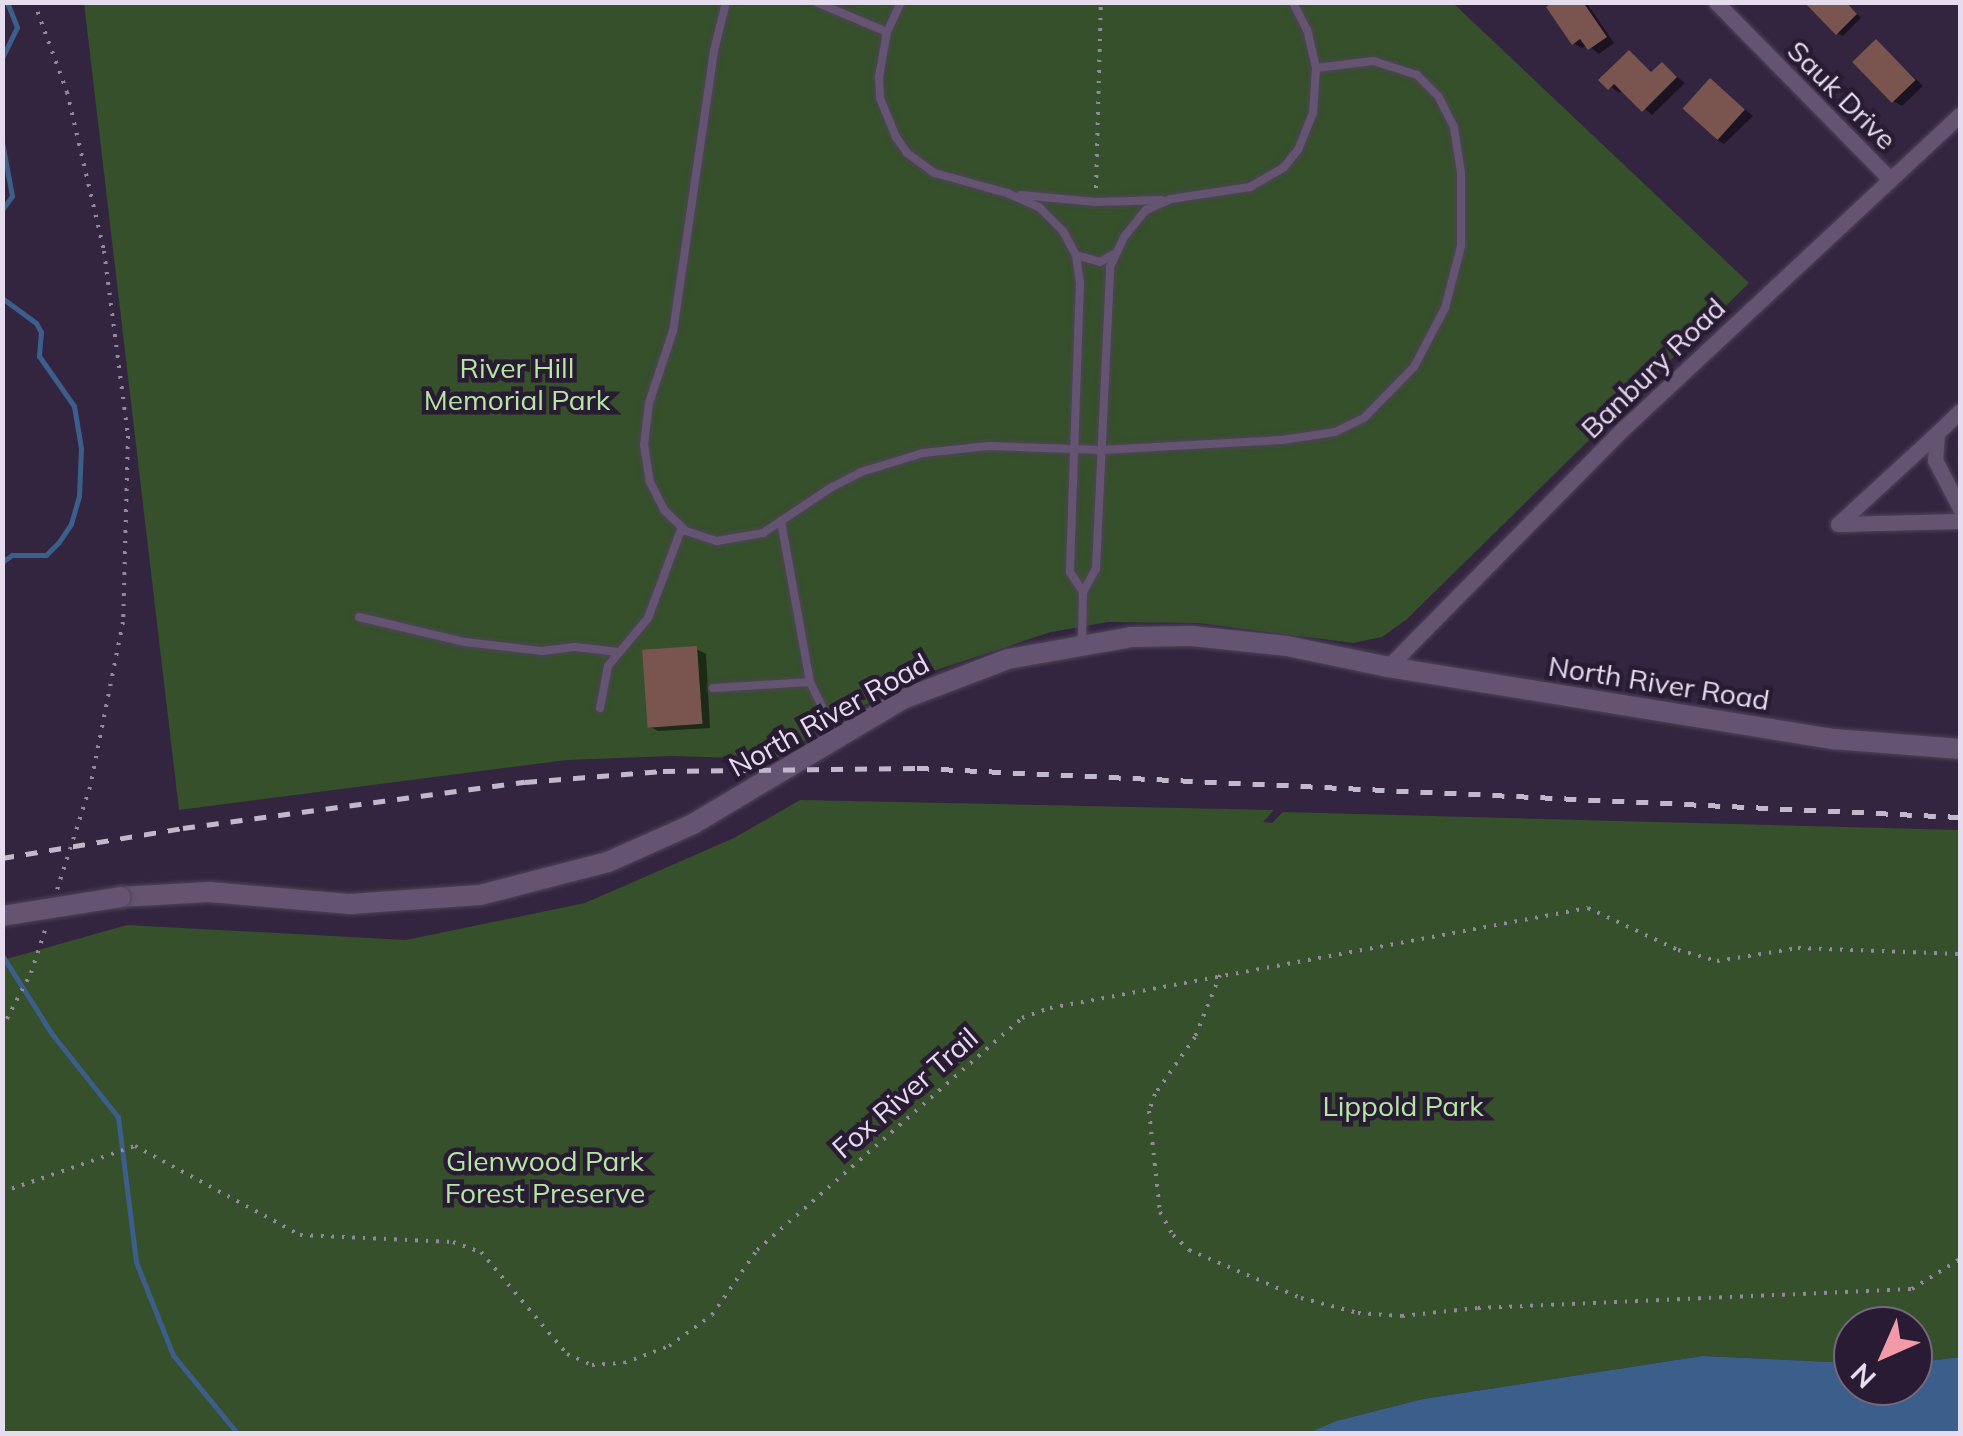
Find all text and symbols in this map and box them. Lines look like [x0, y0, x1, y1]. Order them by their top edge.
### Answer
street label: Sauk Drive [1781, 34, 1903, 156]
street label: Banbury Road [1574, 291, 1732, 445]
park label: River Hill Memorial Park [424, 351, 610, 417]
street label: North River Road [723, 646, 935, 784]
street label: North River Road [1546, 649, 1772, 717]
street label: Fox River Trail [825, 1021, 985, 1165]
park label: Lippold Park [1322, 1089, 1484, 1123]
park label: Glenwood Park Forest Preserve [445, 1144, 645, 1210]
north arrow [1833, 1306, 1933, 1406]
text: N [1843, 1356, 1883, 1396]

